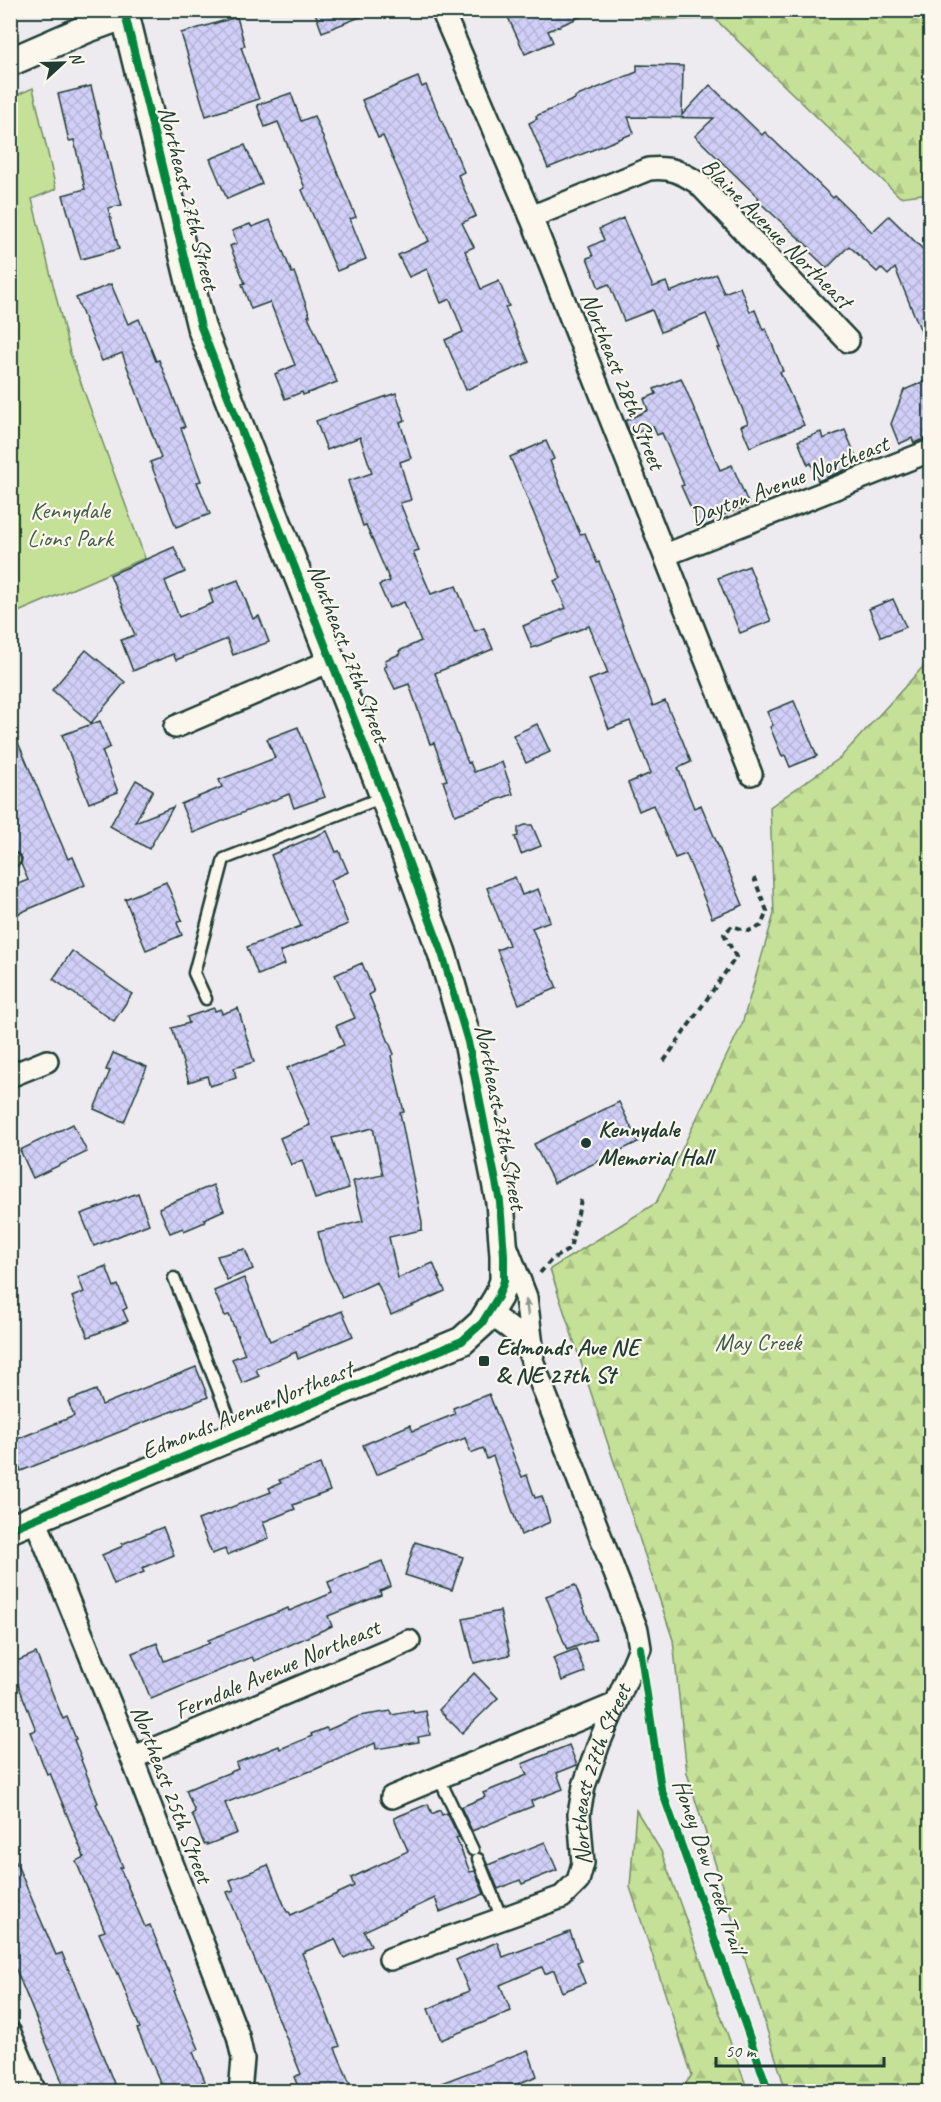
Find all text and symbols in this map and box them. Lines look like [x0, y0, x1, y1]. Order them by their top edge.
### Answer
north arrow [33, 33, 93, 93]
text: N [65, 49, 88, 69]
street label: Northeast 27th Street [152, 103, 227, 295]
street label: Blaine Avenue Northeast [695, 151, 861, 317]
street label: Northeast 28th Street [574, 288, 673, 476]
street label: Dayton Avenue Northeast [686, 428, 894, 532]
park label: Kennydale Lions Park [27, 495, 115, 553]
street label: Northeast 27th Street [301, 560, 397, 748]
street label: Northeast 27th Street [468, 1022, 534, 1214]
place label: Kennydale Memorial Hall [598, 1114, 717, 1172]
marker: Kennydale Memorial Hall [579, 1136, 593, 1150]
one-way arrow [523, 1299, 532, 1318]
park label: May Creek [715, 1327, 803, 1357]
place label: Edmonds Ave NE & NE 27th St [496, 1332, 643, 1390]
street label: Edmonds Avenue Northeast [137, 1353, 360, 1466]
marker: Edmonds Ave NE & NE 27th St [477, 1354, 491, 1368]
street label: Ferndale Avenue Northeast [170, 1611, 386, 1726]
street label: Northeast 27th Street [564, 1678, 638, 1866]
street label: Northeast 25th Street [124, 1701, 220, 1889]
street label: Honey Dew Creek Trail [666, 1775, 755, 1960]
scale bar [716, 2030, 884, 2068]
text: 50 m [725, 2040, 758, 2062]

